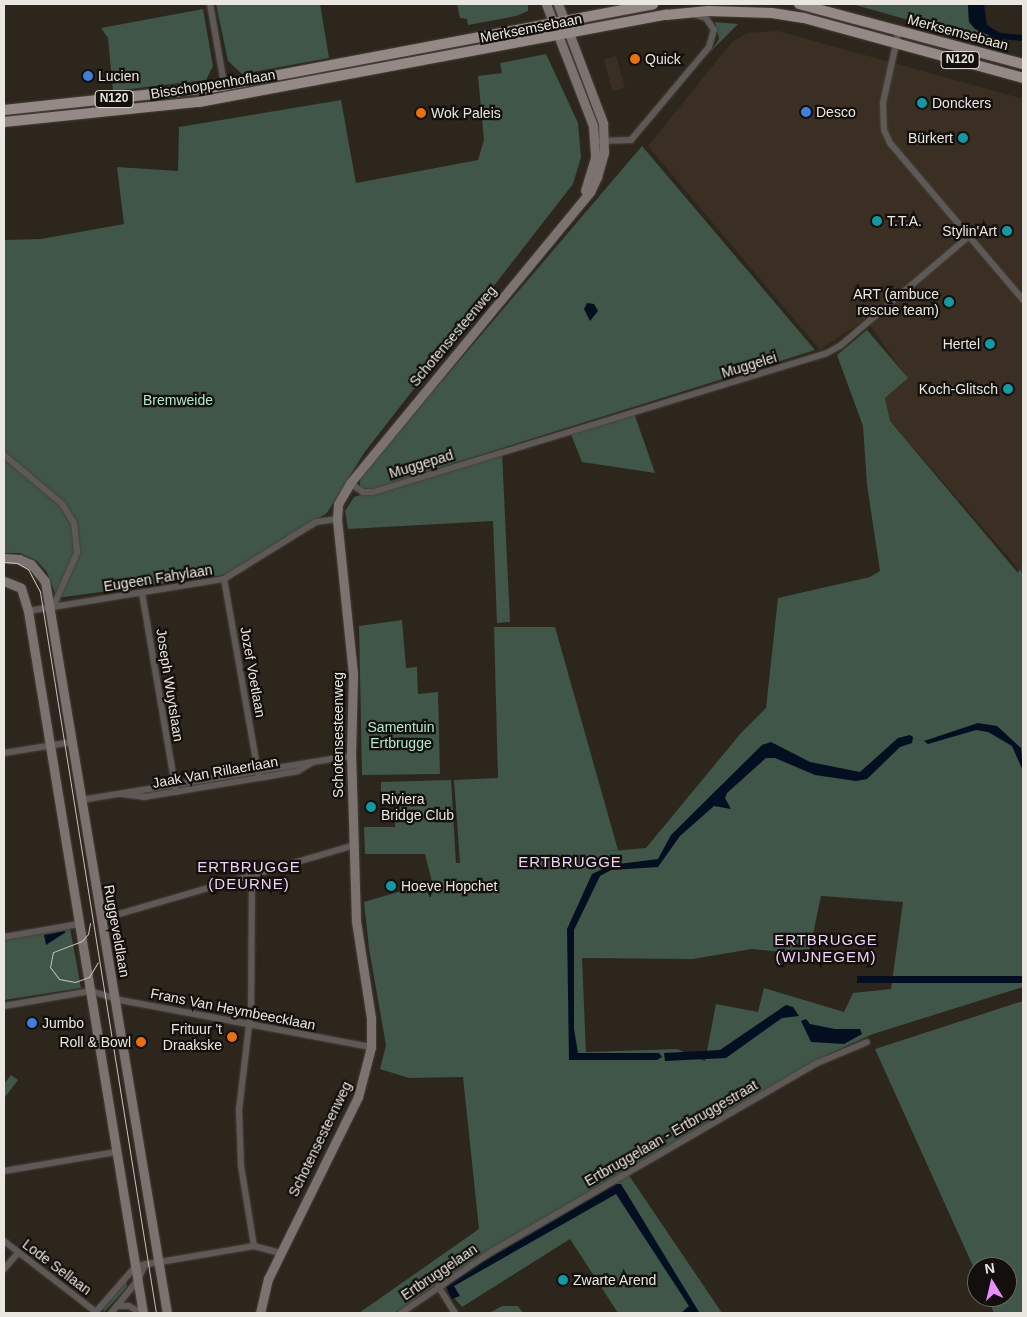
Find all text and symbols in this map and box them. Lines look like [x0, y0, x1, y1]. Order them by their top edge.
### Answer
street label: Merksemsebaan [479, 10, 583, 46]
street label: Merksemsebaan [906, 10, 1010, 54]
road number: N120 [940, 50, 980, 70]
place label: Quick [645, 51, 681, 67]
marker: Quick [629, 53, 641, 65]
street label: Bisschoppenhoflaan [149, 66, 277, 102]
place label: Lucien [98, 68, 139, 84]
marker: Lucien [82, 70, 94, 82]
road number: N120 [94, 90, 134, 108]
place label: Donckers [932, 95, 991, 111]
marker: Donckers [916, 97, 928, 109]
place label: Desco [816, 104, 856, 120]
place label: Wok Paleis [431, 105, 501, 121]
marker: Desco [800, 106, 812, 118]
marker: Wok Paleis [415, 107, 427, 119]
place label: Bürkert [908, 130, 953, 146]
marker: Bürkert [957, 132, 969, 144]
place label: T.T.A. [887, 213, 922, 229]
marker: T.T.A. [871, 215, 883, 227]
place label: Stylin'Art [942, 223, 997, 239]
marker: Stylin'Art [1001, 225, 1013, 237]
street label: Schotensesteenweg [406, 282, 500, 390]
place label: ART (ambuce rescue team) [853, 286, 939, 318]
marker: ART (ambuce rescue team) [943, 296, 955, 308]
place label: Hertel [943, 336, 980, 352]
marker: Hertel [984, 338, 996, 350]
street label: Muggelei [719, 349, 779, 381]
place label: Koch-Glitsch [919, 381, 998, 397]
marker: Koch-Glitsch [1002, 383, 1014, 395]
park label: Bremweide [143, 392, 213, 408]
street label: Muggepad [387, 446, 455, 482]
street label: Eugeen Fahylaan [102, 561, 214, 595]
street label: Jozef Voetlaan [237, 625, 269, 719]
street label: Joseph Wuytslaan [153, 627, 187, 743]
street label: Schotensesteenweg [330, 672, 346, 798]
park label: Samentuin Ertbrugge [368, 719, 434, 752]
street label: Jaak Van Rillaerlaan [151, 753, 279, 791]
place label: Riviera Bridge Club [381, 791, 454, 824]
marker: Riviera Bridge Club [365, 801, 377, 813]
district label: ERTBRUGGE [517, 853, 623, 871]
district label: ERTBRUGGE (DEURNE) [196, 857, 302, 892]
place label: Hoeve Hopchet [401, 878, 498, 894]
marker: Hoeve Hopchet [385, 880, 397, 892]
street label: Ruggeveldlaan [101, 884, 133, 978]
district label: ERTBRUGGE (WIJNEGEM) [773, 930, 879, 965]
street label: Frans Van Heymbeecklaan [149, 985, 317, 1033]
place label: Jumbo [42, 1015, 84, 1031]
marker: Jumbo [26, 1017, 38, 1029]
place label: Frituur 't Draakske [163, 1021, 222, 1054]
marker: Frituur 't Draakske [226, 1031, 238, 1043]
place label: Roll & Bowl [59, 1034, 131, 1050]
marker: Roll & Bowl [135, 1036, 147, 1048]
street label: Ertbruggelaan - Ertbruggestraat [582, 1077, 760, 1189]
street label: Schotensesteenweg [285, 1079, 355, 1199]
street label: Lode Sellaan [19, 1236, 95, 1298]
street label: Ertbruggelaan [398, 1240, 480, 1304]
north arrow [967, 1257, 1017, 1307]
text: N [984, 1259, 996, 1277]
place label: Zwarte Arend [573, 1272, 657, 1288]
marker: Zwarte Arend [557, 1274, 569, 1286]

